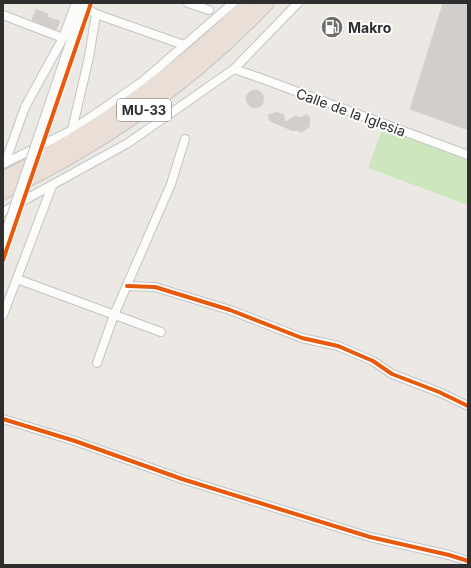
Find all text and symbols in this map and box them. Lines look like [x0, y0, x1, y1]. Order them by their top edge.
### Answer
fuel station icon: Makro [319, 14, 345, 40]
place label: Makro [348, 19, 392, 36]
street label: Calle de la Iglesia [294, 84, 408, 140]
road number: MU-33 [117, 99, 171, 121]

